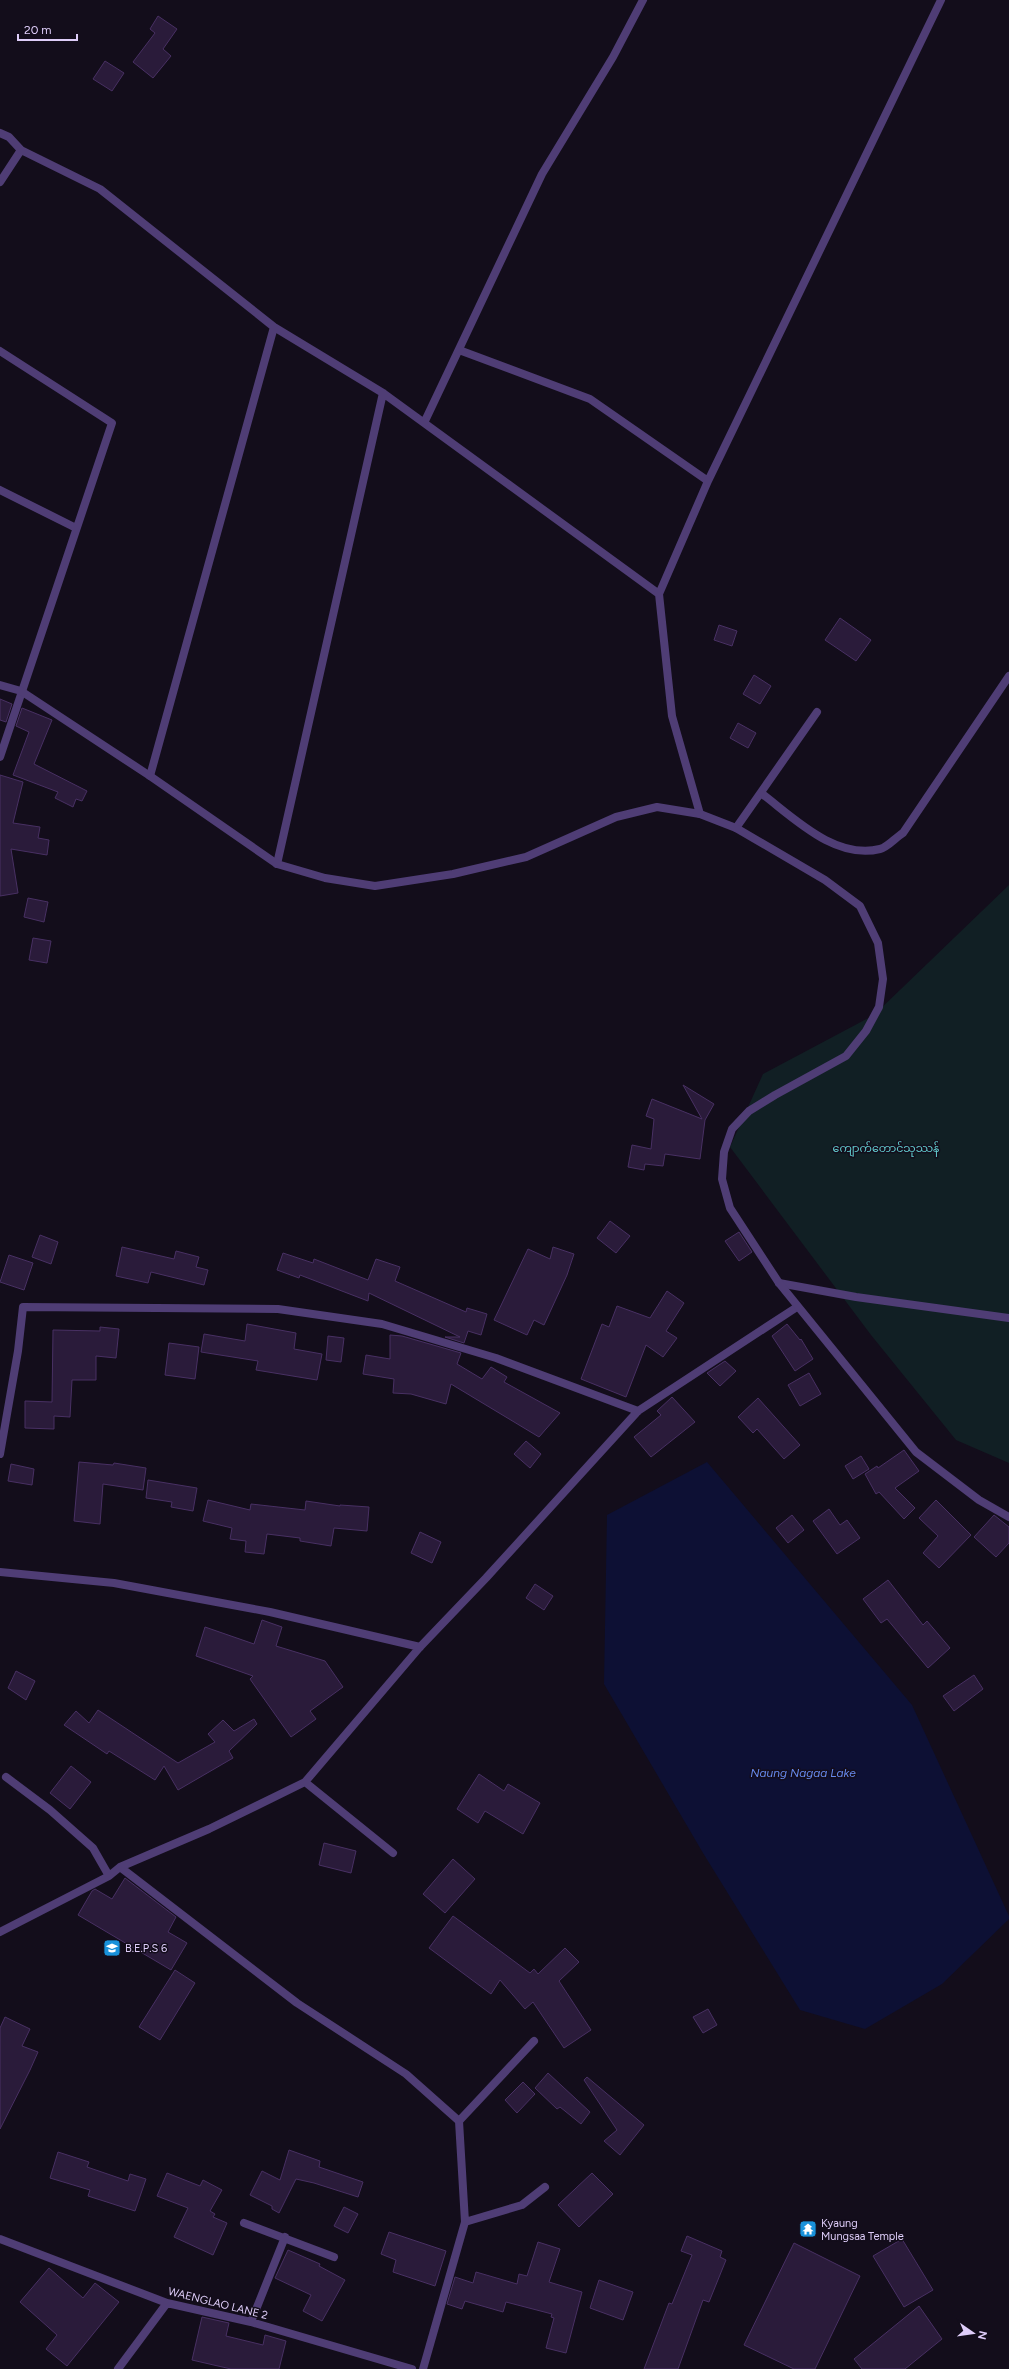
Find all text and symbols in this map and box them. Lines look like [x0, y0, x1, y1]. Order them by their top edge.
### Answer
scale bar [18, 16, 77, 42]
text: 20 m [24, 23, 52, 37]
park label: ကျောက်တောင်သုဿန် [833, 1141, 939, 1157]
water label: Naung Nagaa Lake [750, 1766, 856, 1780]
school or university icon: B.E.P.S 6 [102, 1938, 122, 1958]
place label: B.E.P.S 6 [125, 1942, 167, 1955]
place label: Kyaung Mungsaa Temple [821, 2217, 904, 2243]
temple icon: Kyaung Mungsaa Temple [798, 2219, 818, 2239]
street label: WAENGLAO LANE 2 [167, 2285, 269, 2322]
north arrow [953, 2313, 993, 2353]
text: N [975, 2330, 990, 2341]

